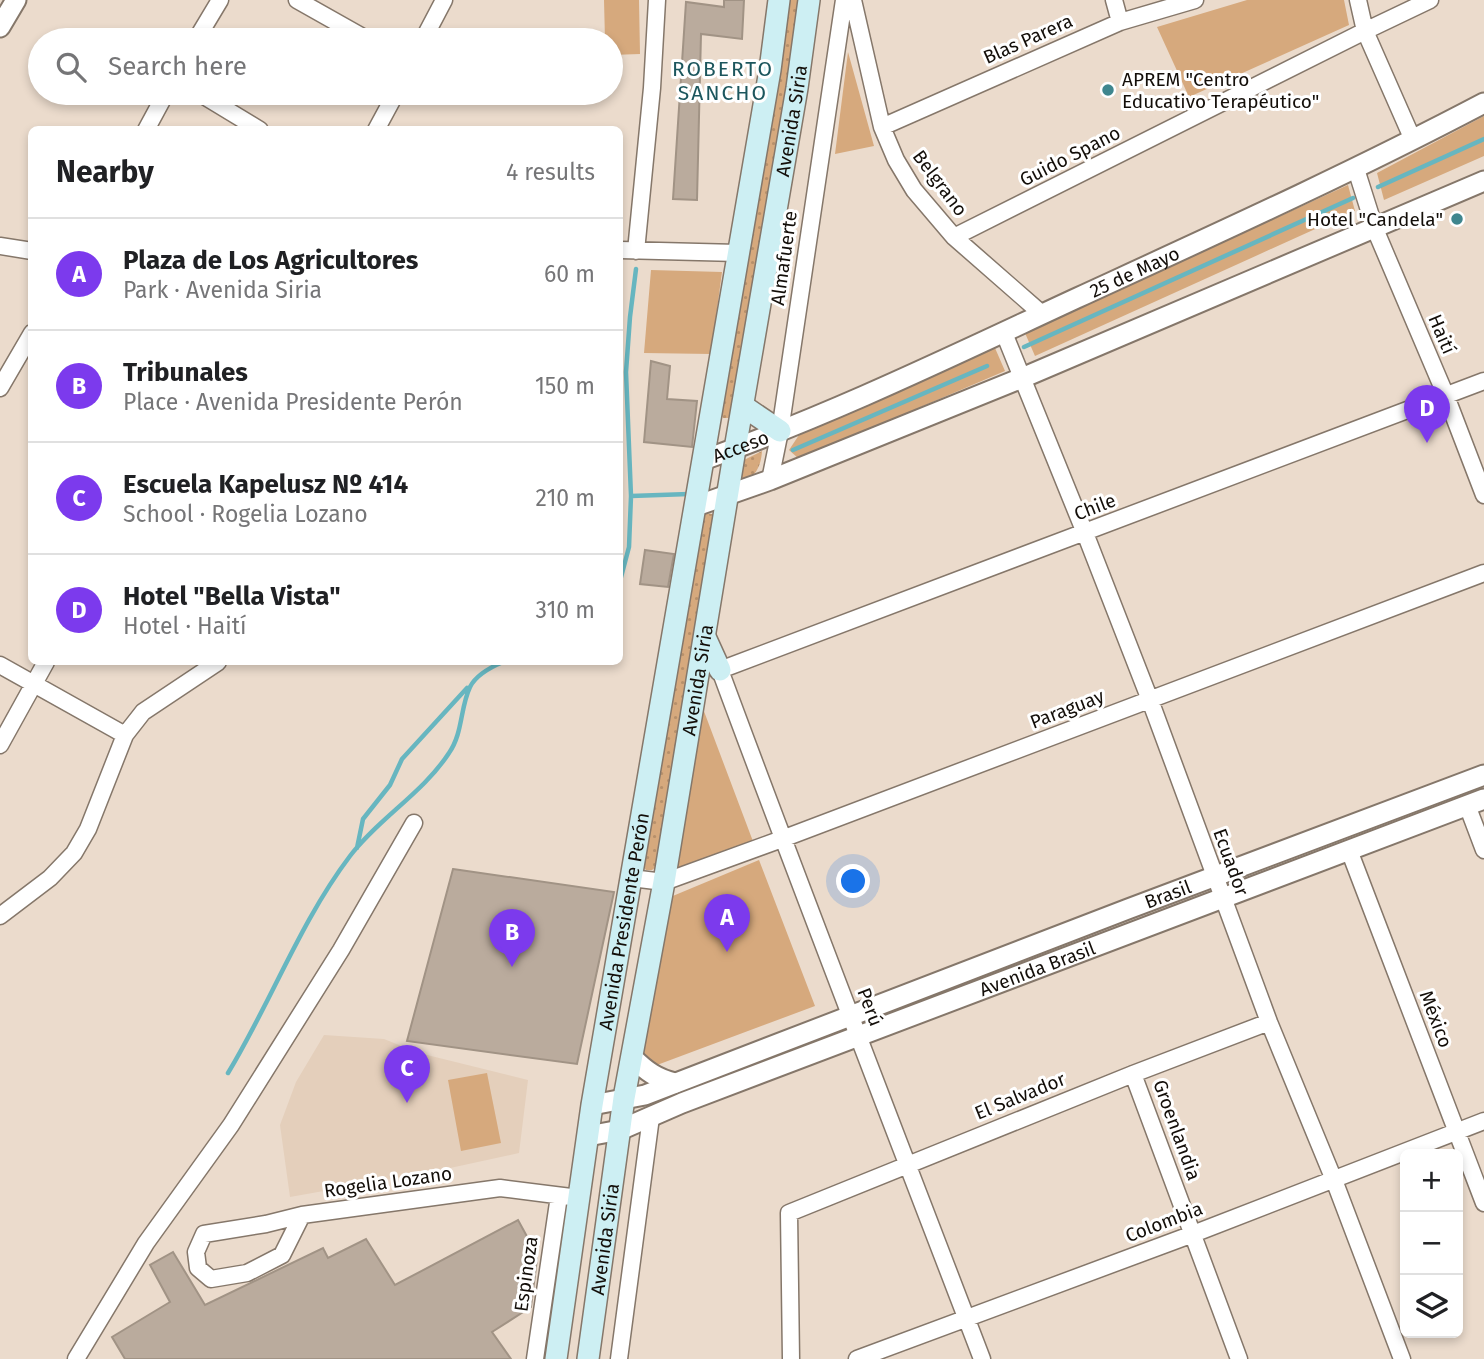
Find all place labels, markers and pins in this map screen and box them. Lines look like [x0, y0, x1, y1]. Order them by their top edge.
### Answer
place label: APREM "Centro Educativo Terapéutico" [1122, 68, 1319, 113]
marker: APREM "Centro Educativo Terapéutico" [1100, 82, 1116, 98]
place label: Hotel "Candela" [1307, 208, 1443, 231]
marker: Hotel "Candela" [1449, 211, 1465, 227]
pin: D [1404, 385, 1450, 443]
pin: A [704, 894, 750, 952]
pin: B [489, 909, 535, 967]
pin: C [384, 1045, 430, 1103]

